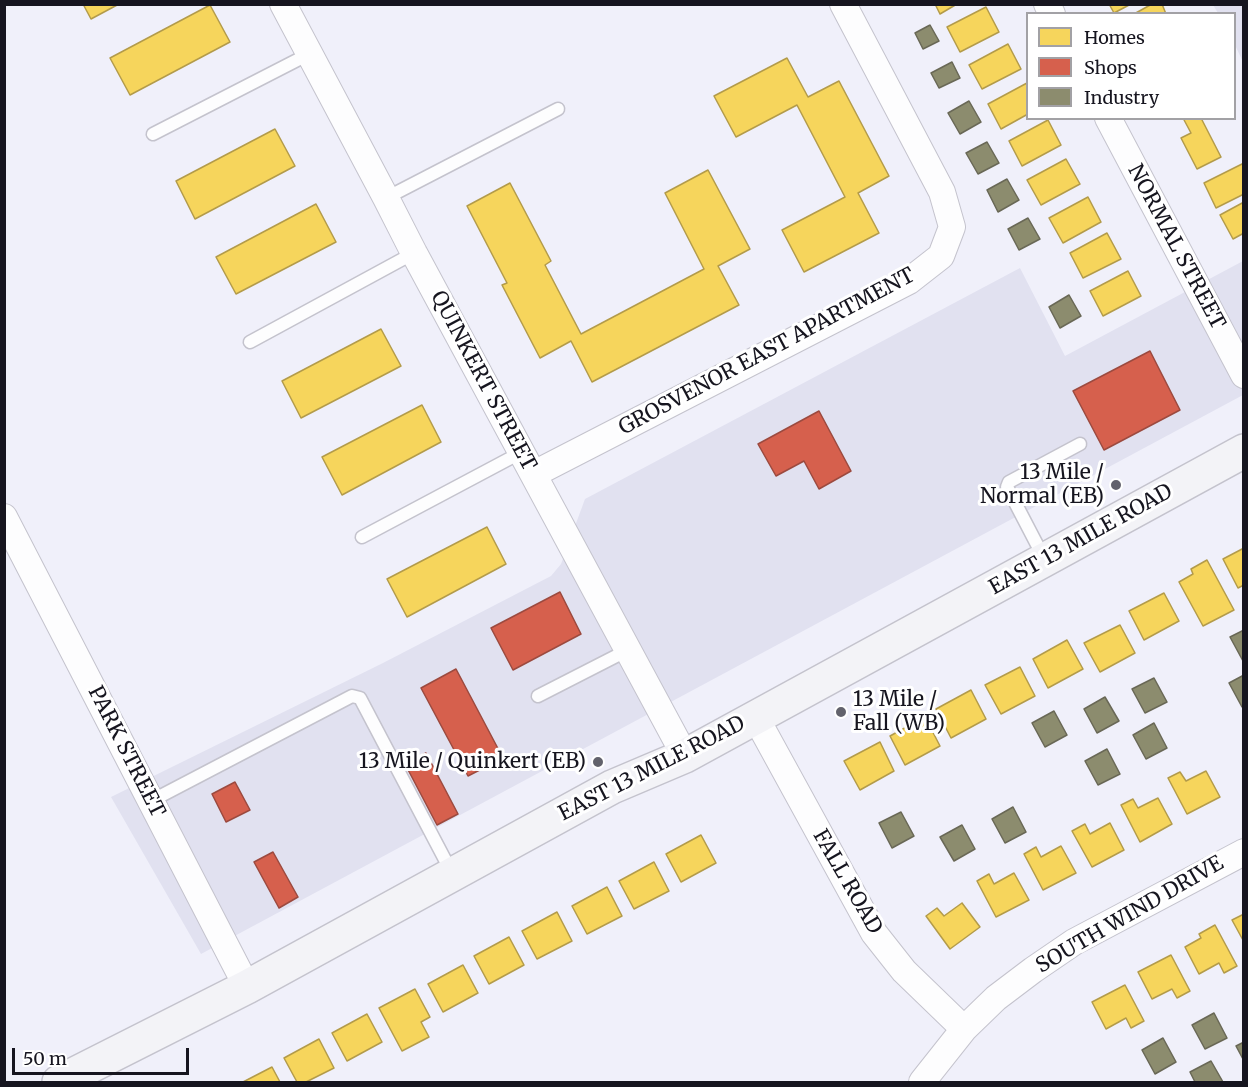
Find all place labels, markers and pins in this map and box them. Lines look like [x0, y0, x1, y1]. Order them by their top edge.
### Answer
place label: 13 Mile / Normal (EB) [980, 460, 1104, 510]
marker: 13 Mile / Normal (EB) [1109, 478, 1123, 492]
place label: 13 Mile / Fall (WB) [853, 687, 945, 737]
marker: 13 Mile / Fall (WB) [834, 705, 848, 719]
place label: 13 Mile / Quinkert (EB) [359, 749, 586, 775]
marker: 13 Mile / Quinkert (EB) [591, 755, 605, 769]

